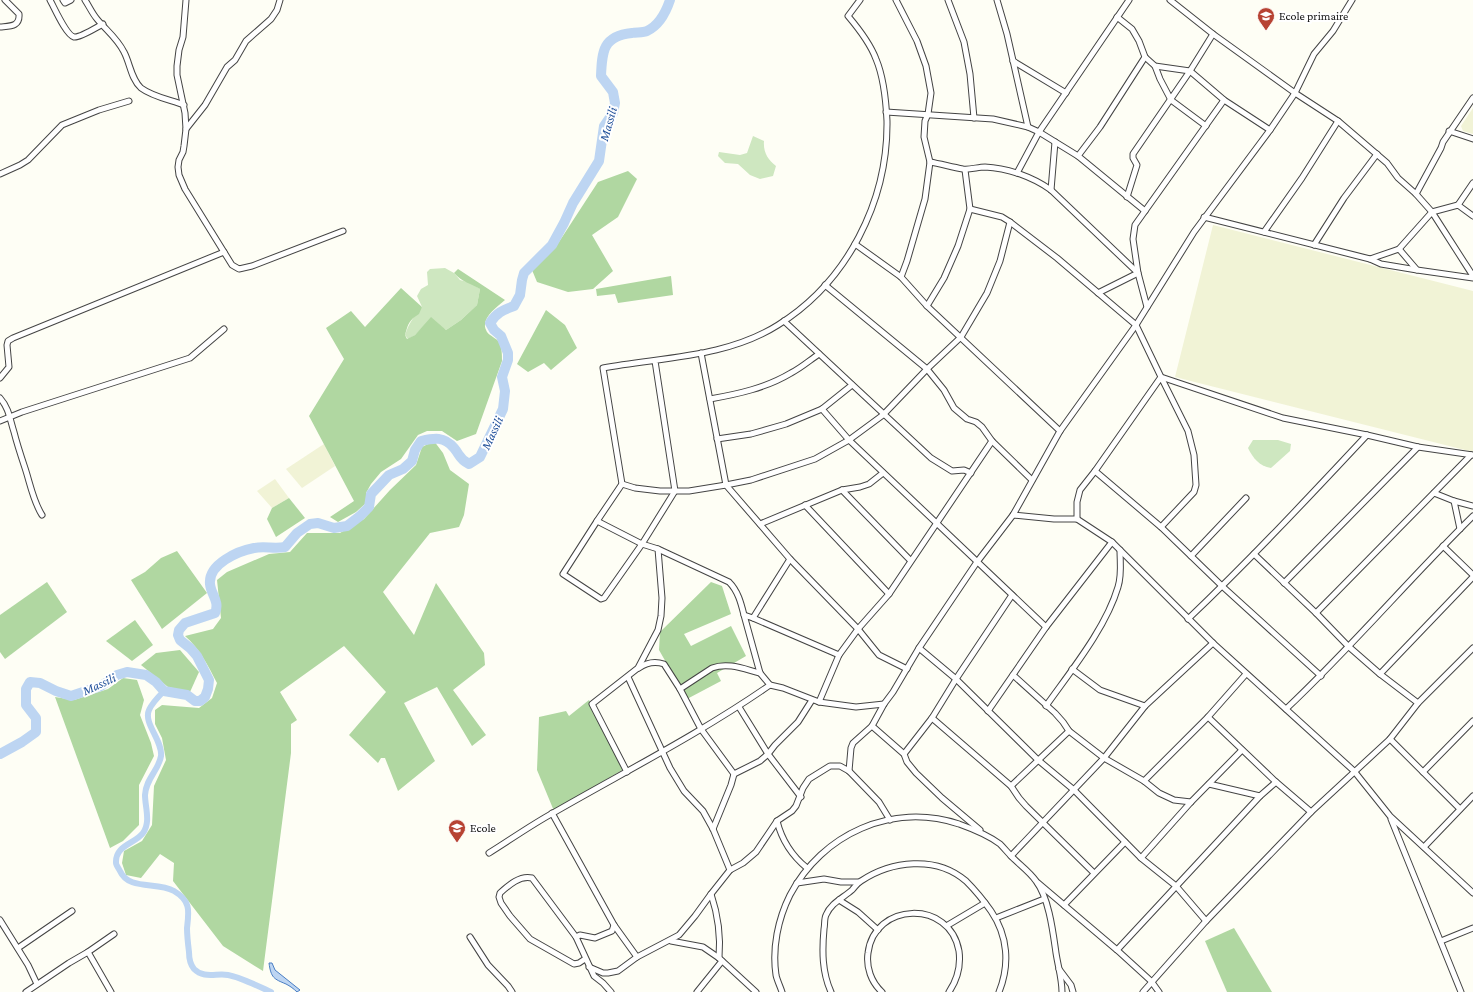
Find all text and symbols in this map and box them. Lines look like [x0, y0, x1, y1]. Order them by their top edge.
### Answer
school or university icon: Ecole primaire [1256, 6, 1276, 31]
place label: Ecole primaire [1279, 9, 1348, 23]
water label: Massili [596, 105, 620, 144]
water label: Massili [477, 413, 506, 453]
water label: Massili [79, 670, 119, 699]
school or university icon: Ecole [447, 818, 467, 843]
place label: Ecole [470, 821, 496, 835]

